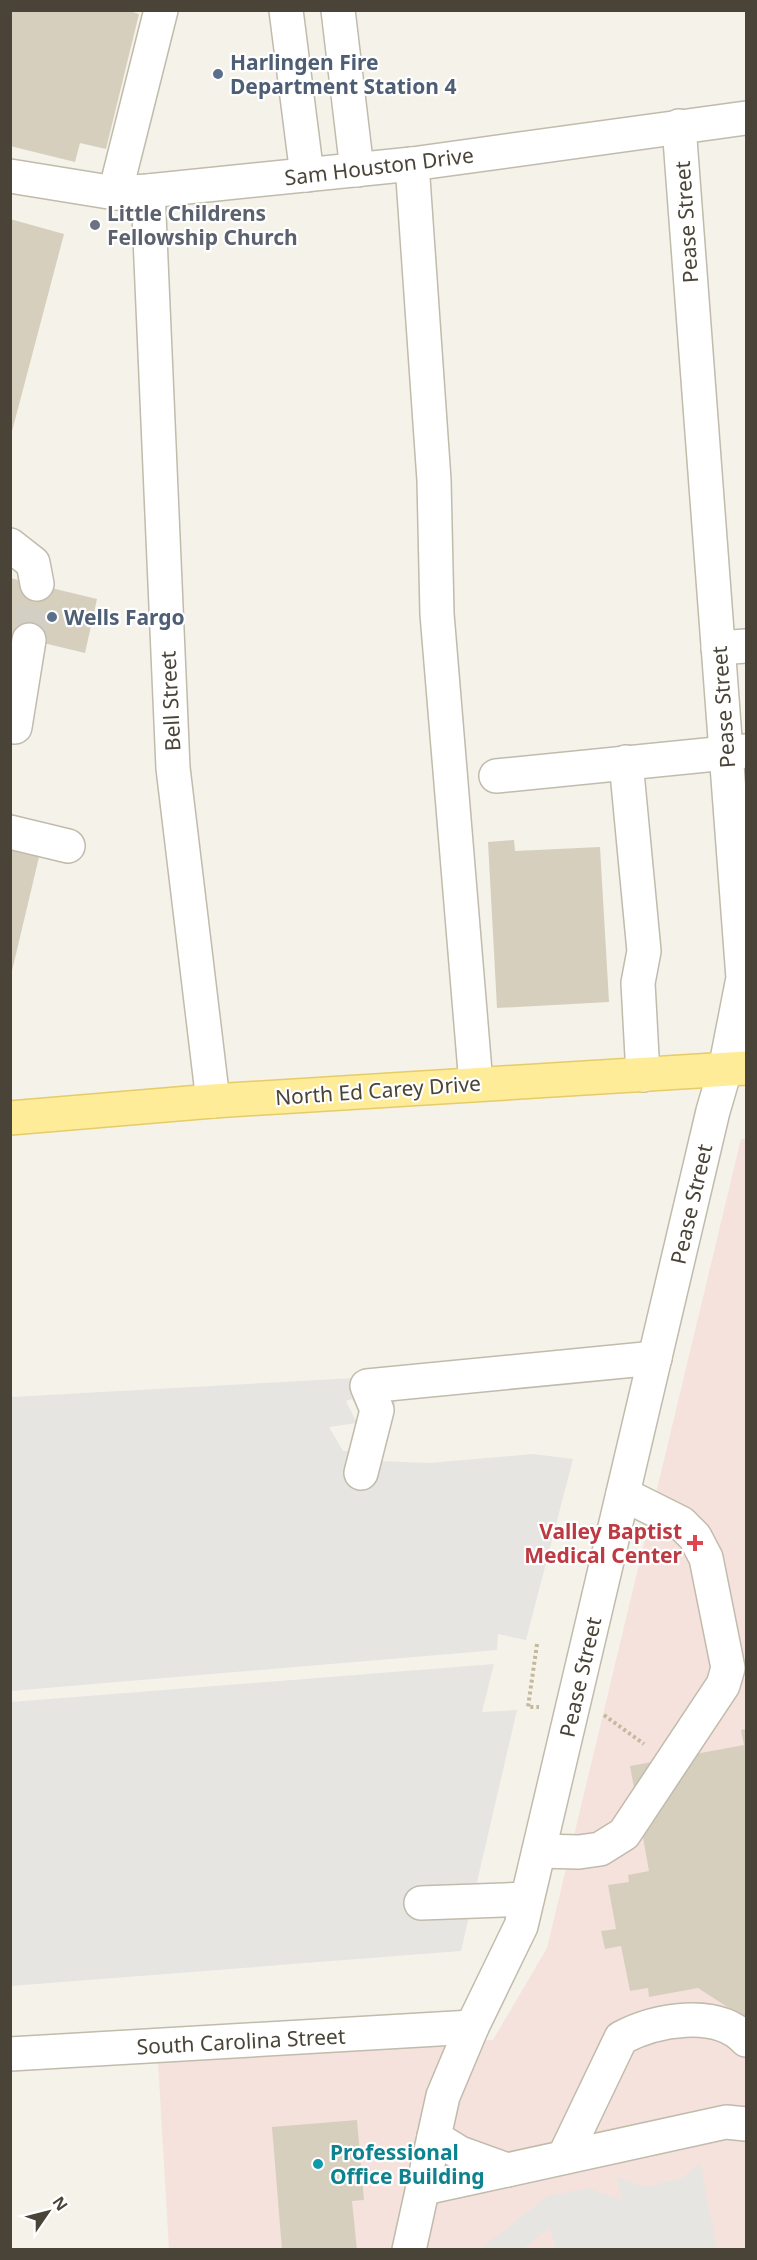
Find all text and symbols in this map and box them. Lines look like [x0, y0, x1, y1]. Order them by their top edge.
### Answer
place label: Harlingen Fire Department Station 4 [230, 48, 456, 100]
marker: Harlingen Fire Department Station 4 [211, 67, 225, 81]
street label: Sam Houston Drive [283, 141, 475, 191]
street label: Pease Street [668, 160, 704, 284]
place label: Little Childrens Fellowship Church [107, 199, 298, 251]
marker: Little Childrens Fellowship Church [88, 218, 102, 232]
place label: Wells Fargo [64, 603, 185, 631]
marker: Wells Fargo [45, 610, 59, 624]
street label: Pease Street [705, 645, 741, 769]
street label: Bell Street [153, 650, 187, 752]
street label: North Ed Carey Drive [274, 1069, 482, 1111]
street label: Pease Street [664, 1141, 718, 1267]
place label: Valley Baptist Medical Center [524, 1517, 683, 1569]
marker: Valley Baptist Medical Center [686, 1534, 704, 1552]
street label: Pease Street [553, 1614, 607, 1740]
street label: South Carolina Street [136, 2022, 346, 2060]
place label: Professional Office Building [330, 2138, 485, 2190]
marker: Professional Office Building [311, 2157, 325, 2171]
north arrow [18, 2182, 78, 2242]
text: N [48, 2192, 73, 2215]

